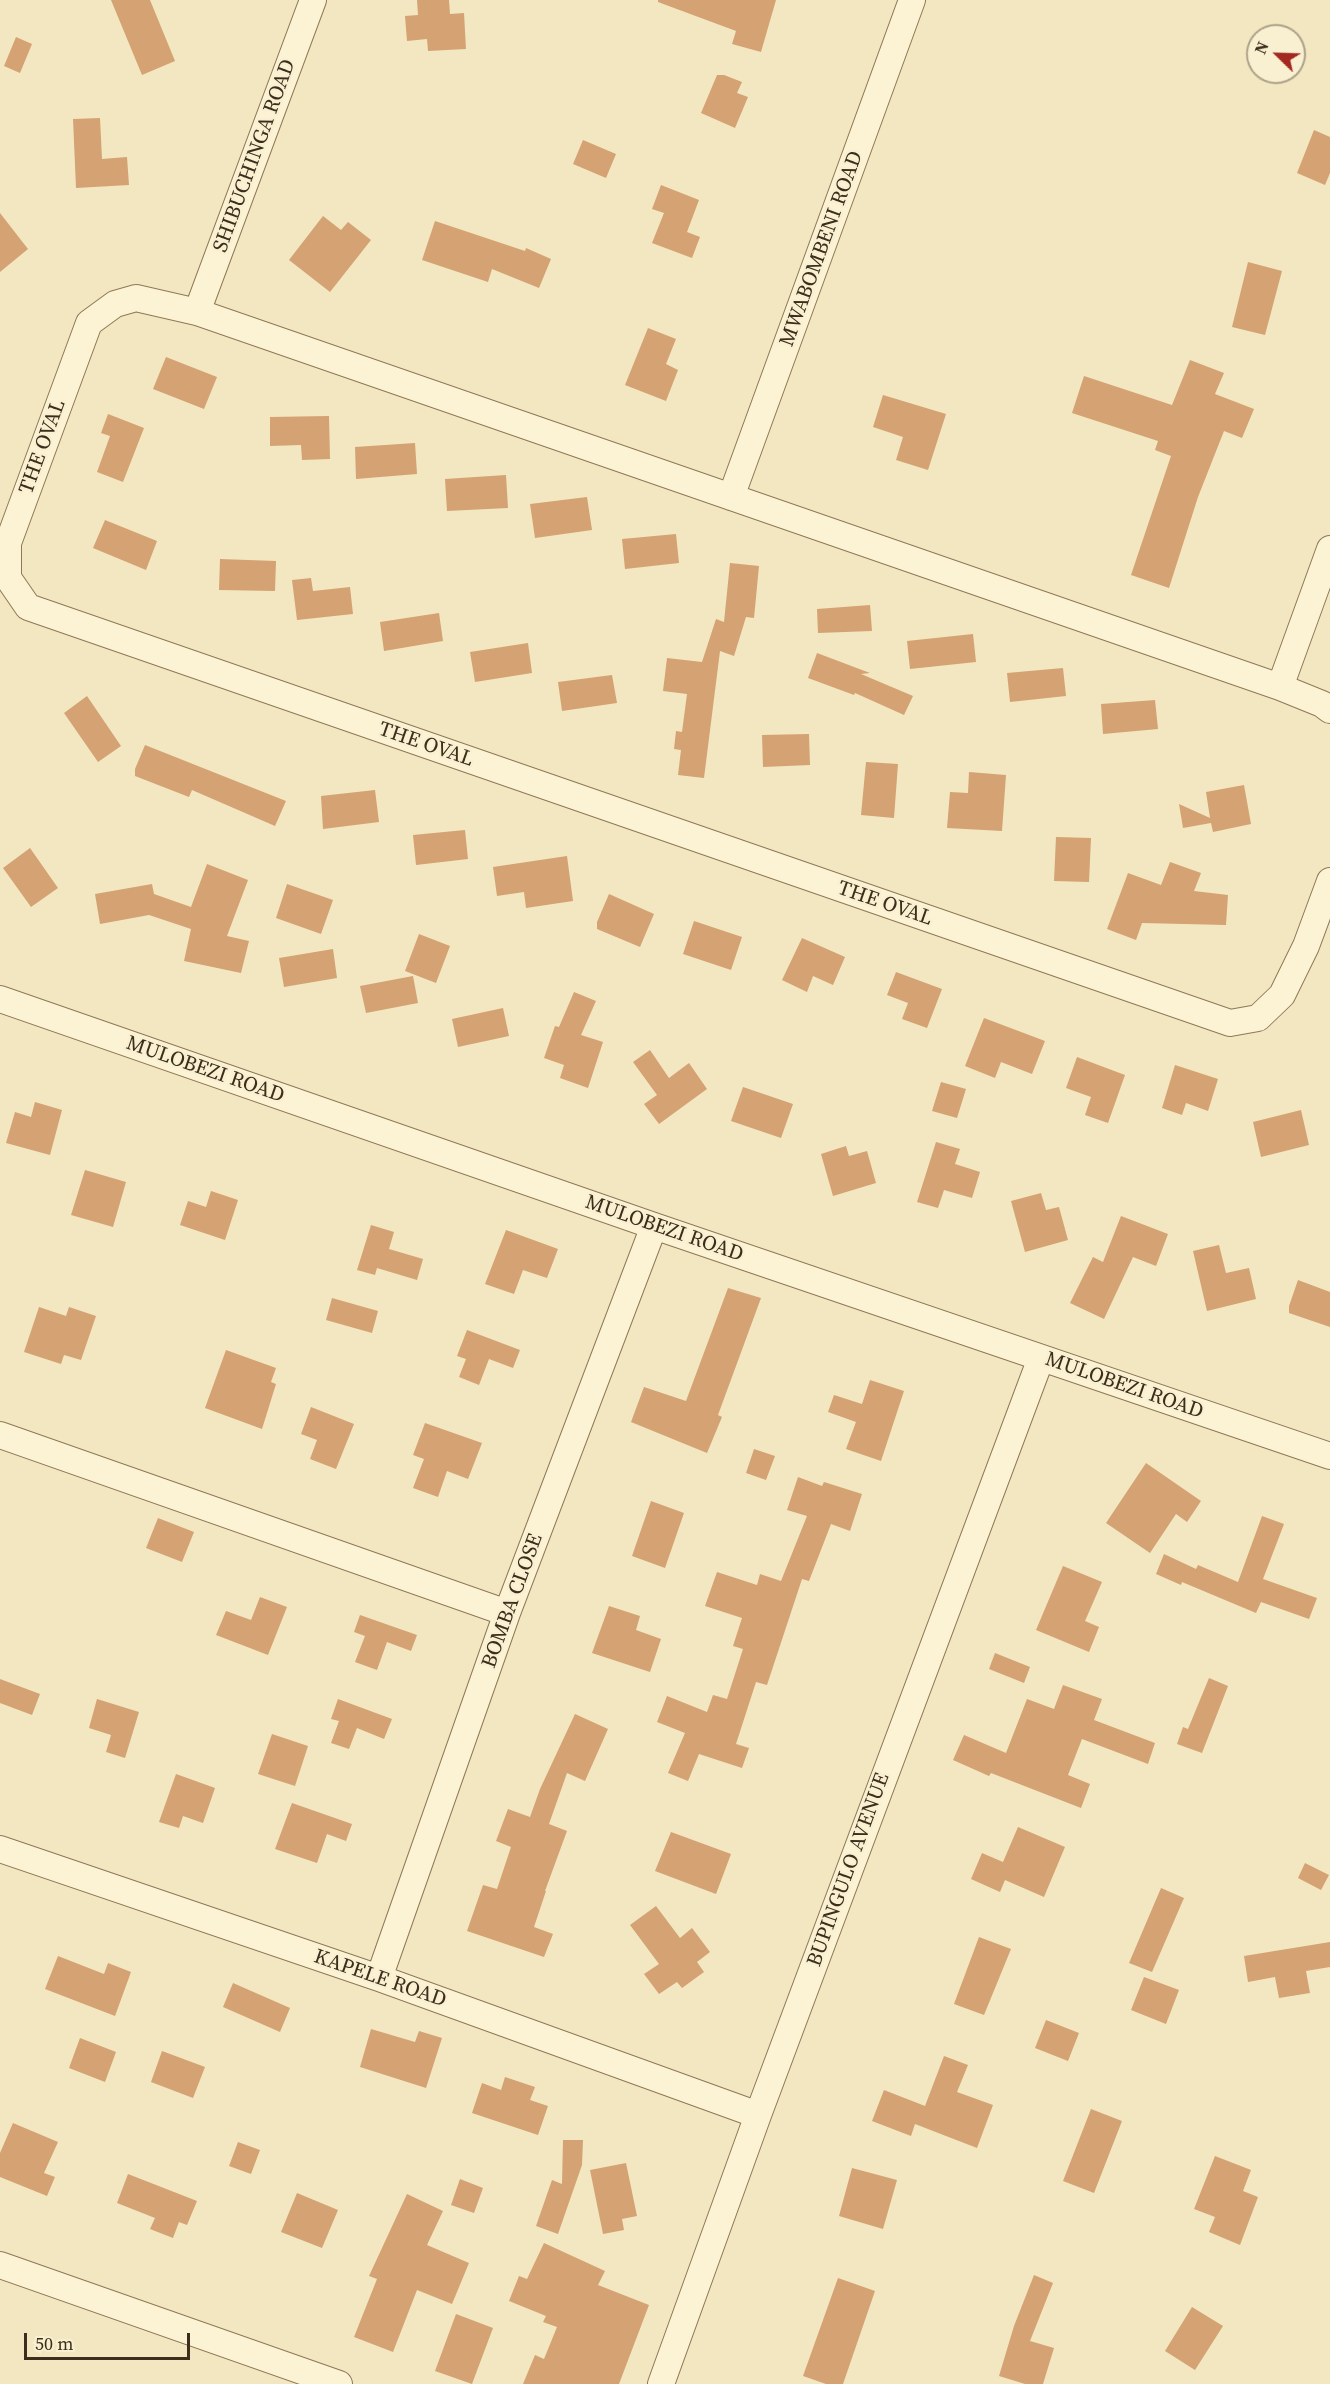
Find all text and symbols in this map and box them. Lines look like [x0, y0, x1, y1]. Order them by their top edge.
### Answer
north arrow [1246, 24, 1306, 84]
text: N [1249, 38, 1274, 57]
street label: SHIBUCHINGA ROAD [208, 56, 302, 256]
street label: MWABOMBENI ROAD [775, 148, 869, 350]
street label: THE OVAL [14, 396, 72, 498]
street label: THE OVAL [375, 717, 477, 773]
street label: THE OVAL [834, 876, 936, 932]
street label: MULOBEZI ROAD [123, 1031, 287, 1109]
street label: MULOBEZI ROAD [582, 1190, 746, 1268]
street label: MULOBEZI ROAD [1042, 1347, 1206, 1425]
street label: BOMBA CLOSE [477, 1530, 549, 1672]
street label: BUPINGULO AVENUE [802, 1770, 896, 1970]
street label: KAPELE ROAD [310, 1945, 450, 2013]
scale bar [27, 2321, 194, 2359]
text: 50 m [35, 2331, 73, 2356]

